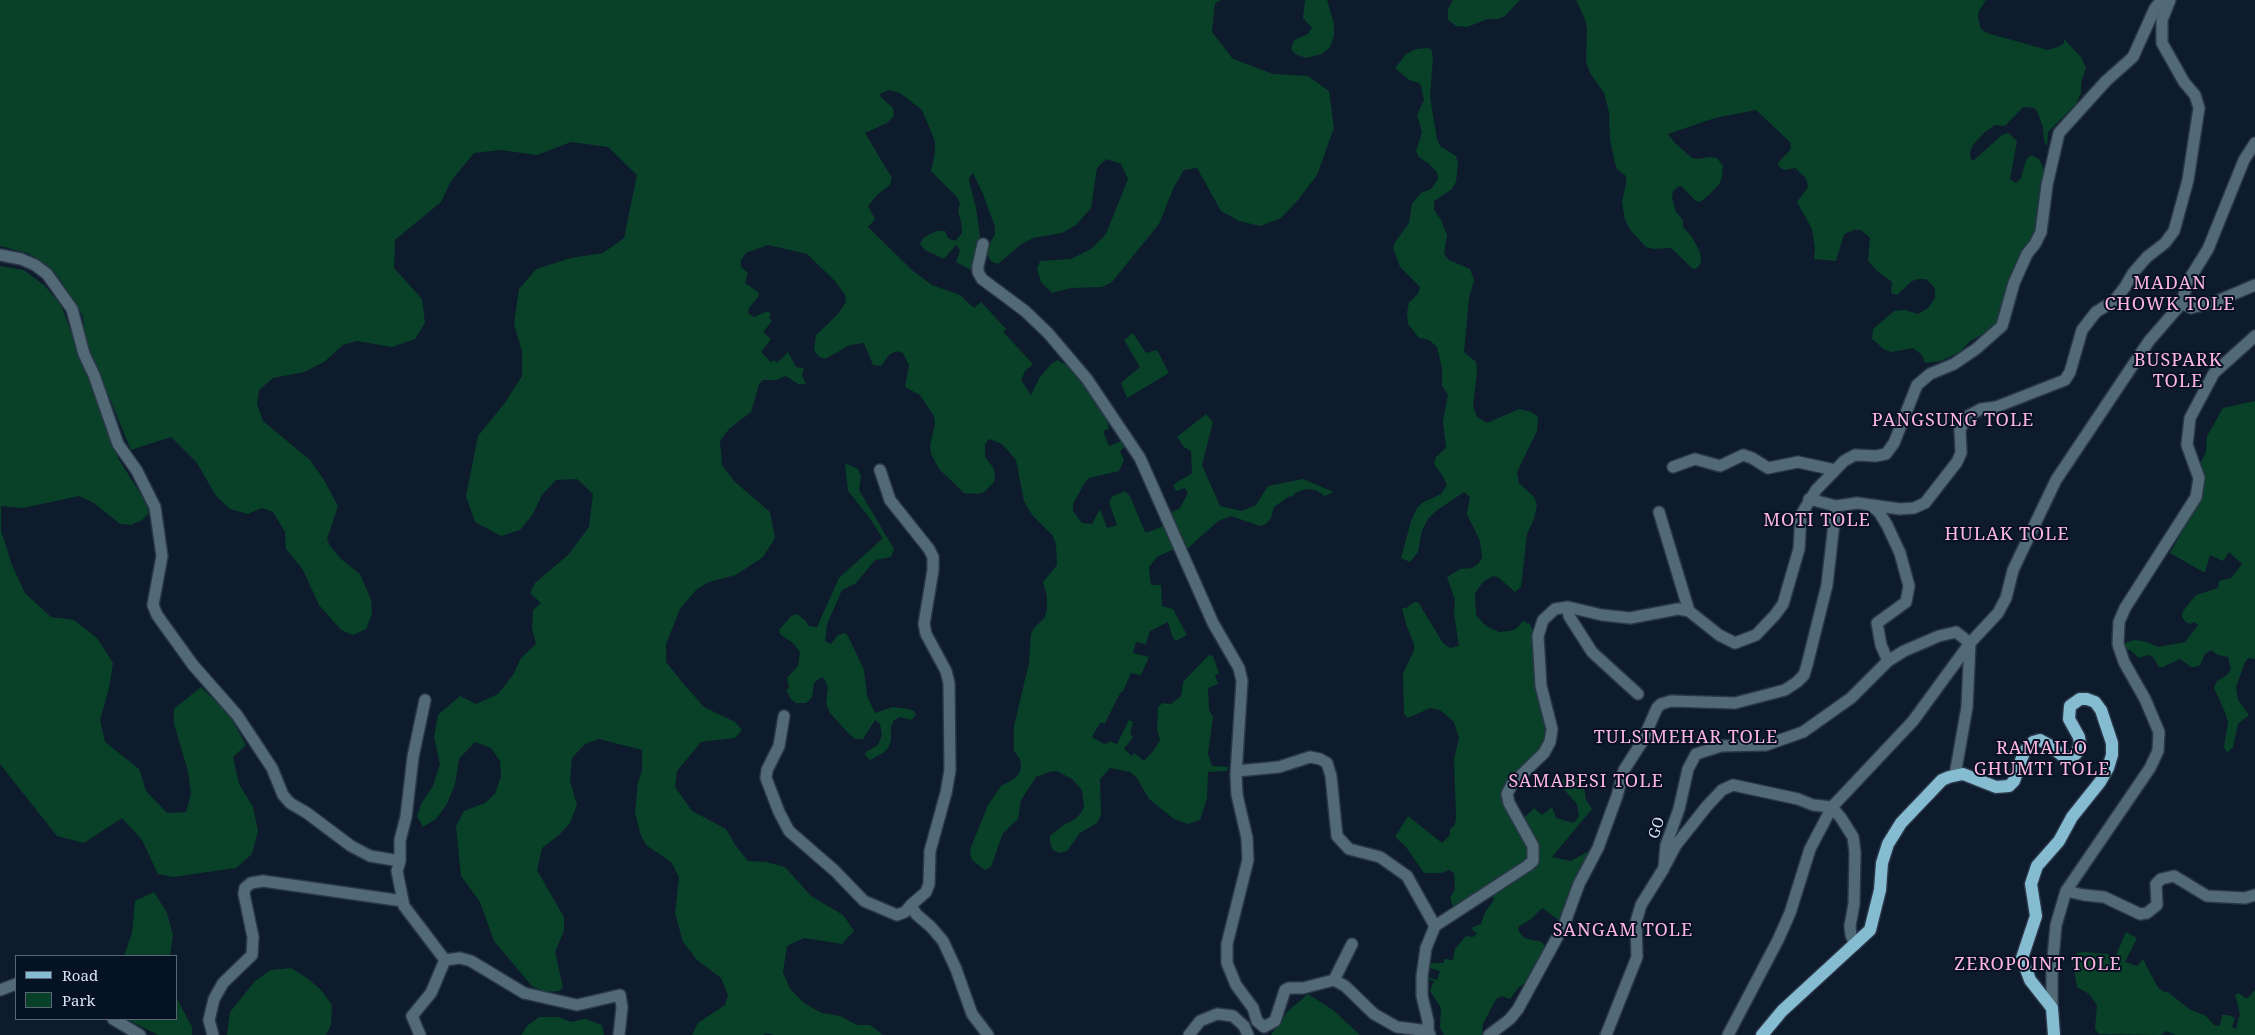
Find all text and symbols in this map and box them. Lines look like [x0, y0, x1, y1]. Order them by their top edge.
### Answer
district label: MADAN CHOWK TOLE [2103, 273, 2237, 316]
district label: BUSPARK TOLE [2133, 350, 2223, 392]
district label: PANGSUNG TOLE [1870, 410, 2036, 432]
district label: MOTI TOLE [1762, 510, 1872, 532]
district label: HULAK TOLE [1943, 524, 2071, 546]
district label: TULSIMEHAR TOLE [1592, 727, 1780, 749]
district label: RAMAILO GHUMTI TOLE [1972, 738, 2112, 781]
district label: SAMABESI TOLE [1507, 771, 1665, 793]
street label: GO [1645, 815, 1669, 841]
district label: SANGAM TOLE [1551, 920, 1695, 942]
district label: ZEROPOINT TOLE [1953, 954, 2123, 976]
legend [15, 955, 178, 1020]
text: Road [62, 965, 98, 985]
text: Park [62, 990, 95, 1010]

